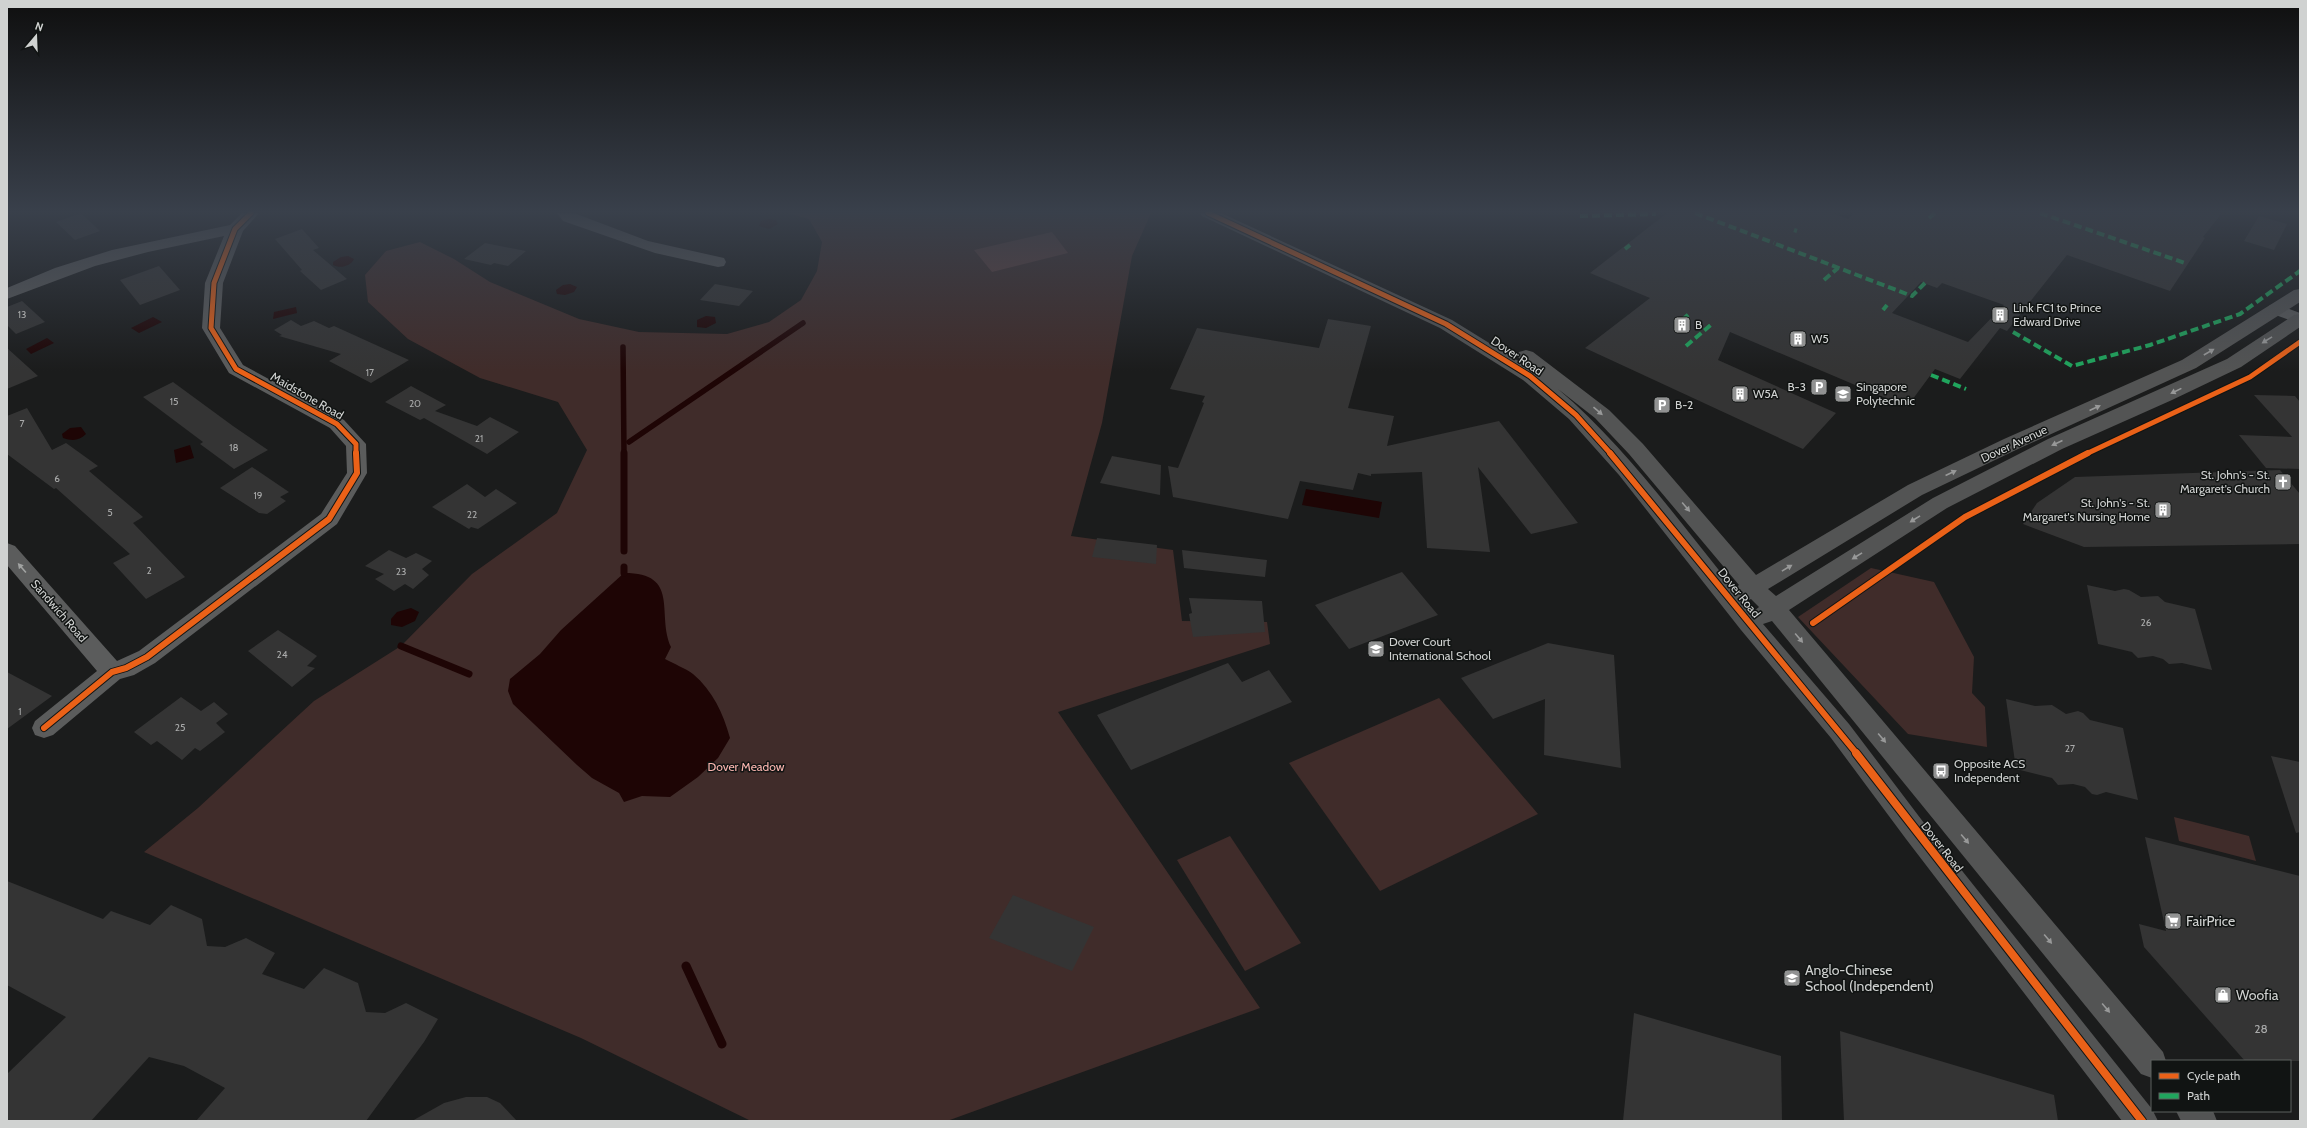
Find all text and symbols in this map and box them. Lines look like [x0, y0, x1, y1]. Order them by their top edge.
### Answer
north arrow [16, 16, 56, 56]
text: N [33, 19, 45, 34]
place label: Link FC1 to Prince Edward Drive [2013, 300, 2101, 329]
building icon: Link FC1 to Prince Edward Drive [1990, 305, 2010, 325]
house number: 13 [18, 308, 26, 321]
building icon: B [1672, 315, 1692, 335]
place label: B [1695, 317, 1702, 332]
building icon: W5 [1788, 329, 1808, 349]
place label: W5 [1811, 331, 1829, 346]
street label: Dover Road [1488, 333, 1546, 378]
one-way arrow [2262, 336, 2272, 344]
one-way arrow [2203, 349, 2215, 356]
house number: 17 [366, 366, 374, 379]
street label: Maidstone Road [268, 369, 346, 423]
parking icon: B-3 [1809, 377, 1829, 397]
place label: B-3 [1787, 379, 1806, 394]
place label: Singapore Polytechnic [1856, 379, 1915, 408]
building icon: W5A [1730, 384, 1750, 404]
school or university icon: Singapore Polytechnic [1833, 384, 1853, 404]
place label: W5A [1753, 386, 1779, 401]
one-way arrow [2171, 388, 2182, 394]
house number: 15 [170, 395, 178, 408]
parking icon: B-2 [1652, 395, 1672, 415]
house number: 20 [409, 397, 421, 410]
place label: B-2 [1675, 397, 1693, 412]
one-way arrow [2089, 404, 2101, 410]
one-way arrow [1593, 407, 1604, 416]
house number: 7 [19, 417, 25, 430]
street label: Dover Avenue [1978, 422, 2049, 465]
house number: 21 [475, 432, 483, 445]
one-way arrow [2052, 440, 2063, 446]
house number: 18 [229, 441, 239, 454]
place label: St. John's - St. Margaret's Church [2180, 467, 2270, 496]
one-way arrow [1945, 470, 1956, 476]
house number: 6 [54, 472, 60, 485]
church icon: St. John's - St. Margaret's Church [2273, 472, 2293, 492]
house number: 19 [254, 489, 263, 502]
place label: St. John's - St. Margaret's Nursing Home [2023, 495, 2150, 524]
building icon: St. John's - St. Margaret's Nursing Home [2153, 500, 2173, 520]
one-way arrow [1681, 502, 1690, 513]
house number: 5 [107, 506, 113, 519]
house number: 22 [467, 508, 477, 521]
one-way arrow [1909, 516, 1921, 523]
one-way arrow [1852, 552, 1862, 560]
one-way arrow [18, 563, 27, 574]
house number: 2 [146, 564, 152, 577]
one-way arrow [1781, 564, 1793, 571]
house number: 23 [396, 565, 406, 578]
street label: Dover Road [1715, 565, 1764, 621]
street label: Sandwich Road [28, 576, 91, 645]
house number: 26 [2141, 616, 2152, 629]
one-way arrow [1795, 633, 1804, 644]
place label: Dover Court International School [1389, 634, 1491, 663]
school or university icon: Dover Court International School [1366, 639, 1386, 659]
house number: 24 [276, 648, 288, 661]
house number: 1 [18, 705, 22, 718]
house number: 25 [175, 721, 185, 734]
one-way arrow [1878, 733, 1887, 744]
house number: 27 [2065, 742, 2075, 755]
place label: Opposite ACS Independent [1954, 756, 2025, 785]
park label: Dover Meadow [708, 759, 785, 774]
bus stop icon: Opposite ACS Independent [1931, 761, 1951, 781]
street label: Dover Road [1918, 819, 1967, 875]
one-way arrow [1961, 833, 1970, 844]
supermarket icon: FairPrice [2163, 911, 2183, 931]
place label: FairPrice [2186, 912, 2235, 930]
one-way arrow [2044, 933, 2053, 944]
place label: Anglo-Chinese School (Independent) [1805, 961, 1934, 995]
school or university icon: Anglo-Chinese School (Independent) [1782, 968, 1802, 988]
shop icon: Woofia [2213, 985, 2233, 1005]
place label: Woofia [2236, 986, 2279, 1004]
one-way arrow [2101, 1003, 2110, 1013]
house number: 28 [2254, 1021, 2268, 1036]
legend [2151, 1060, 2291, 1112]
text: Cycle path [2187, 1068, 2240, 1083]
text: Path [2187, 1088, 2210, 1103]

